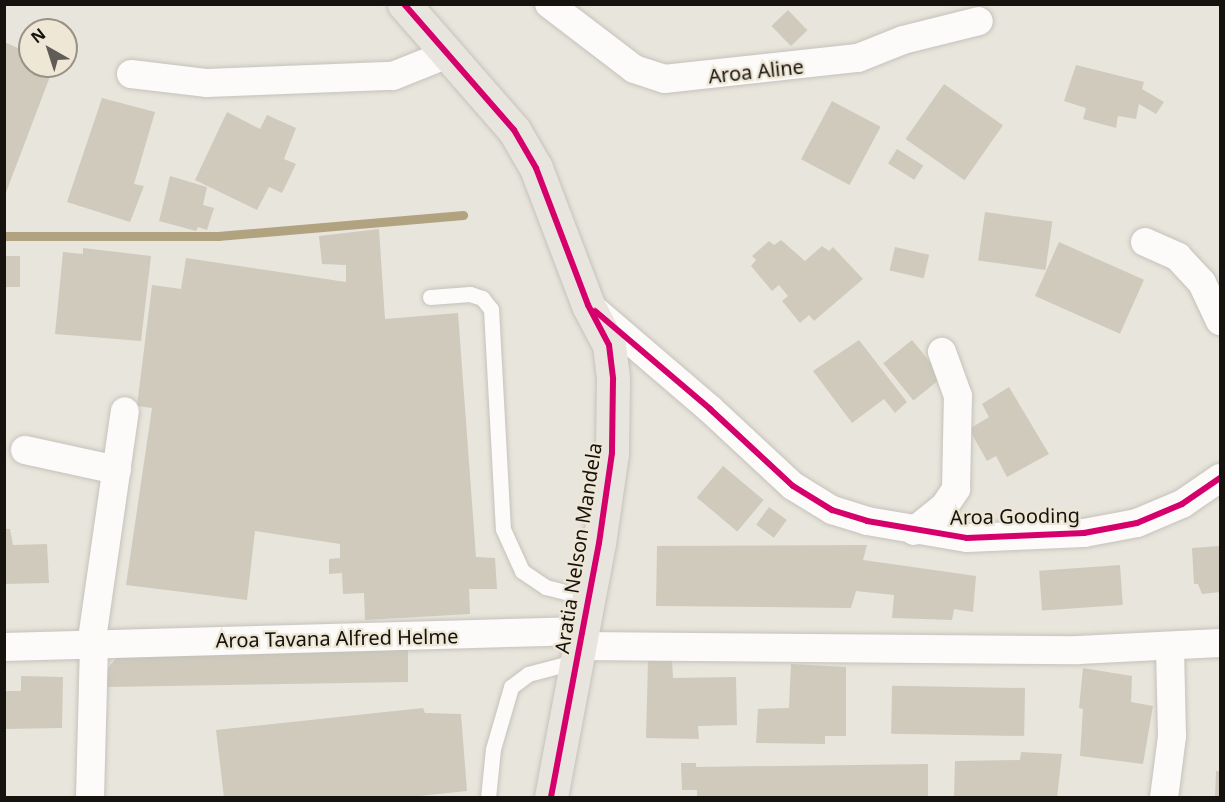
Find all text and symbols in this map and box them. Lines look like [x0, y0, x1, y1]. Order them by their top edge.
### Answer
north arrow [18, 18, 78, 78]
text: N [26, 23, 50, 48]
street label: Aroa Aline [707, 54, 805, 88]
street label: Aratia Nelson Mandela [549, 441, 607, 655]
street label: Aroa Gooding [950, 503, 1080, 529]
street label: Aroa Tavana Alfred Helme [215, 624, 459, 652]

